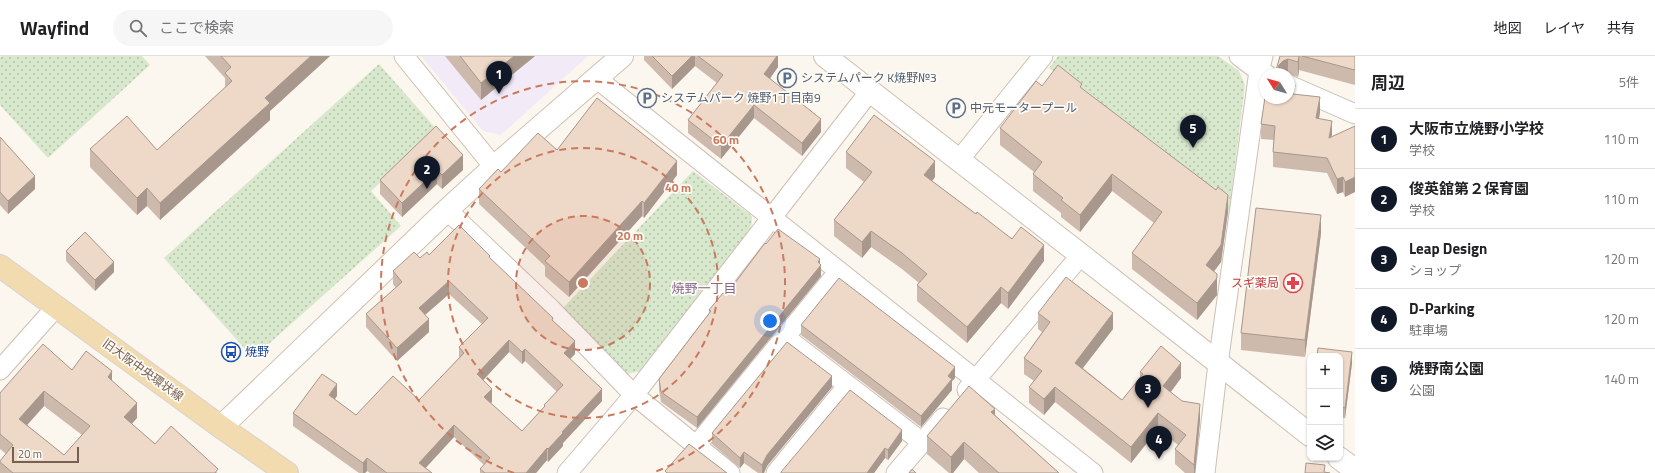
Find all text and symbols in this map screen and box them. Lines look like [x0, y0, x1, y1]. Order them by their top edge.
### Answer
search box [113, 10, 393, 46]
text: Wayfind [20, 13, 89, 42]
text: ここで検索 [159, 16, 234, 39]
icon: search [127, 17, 149, 39]
text: 地図 [1493, 17, 1521, 38]
text: レイヤ [1543, 17, 1585, 38]
text: 共有 [1607, 17, 1635, 38]
pin: 1 [486, 61, 512, 94]
parking icon: システムパーク K焼野№3 [776, 67, 798, 89]
place label: システムパーク K焼野№3 [801, 68, 937, 87]
north arrow [1259, 68, 1295, 104]
text: 周辺 [1371, 70, 1405, 96]
text: 5件 [1619, 72, 1639, 92]
parking icon: システムパーク 焼野1丁目南9 [636, 87, 658, 109]
place label: システムパーク 焼野1丁目南9 [661, 88, 821, 107]
parking icon: 中元モータープール [945, 97, 967, 119]
place label: 中元モータープール [970, 98, 1077, 117]
pin: 5 [1180, 115, 1206, 148]
text: 大阪市立焼野小学校 [1409, 117, 1544, 140]
text: 1 [1380, 129, 1388, 149]
text: 110 m [1603, 129, 1639, 149]
text: 60 m [713, 130, 739, 149]
text: 学校 [1409, 140, 1435, 160]
pin: 2 [414, 156, 440, 189]
text: 俊英舘第２保育園 [1409, 177, 1529, 200]
text: 40 m [665, 178, 691, 197]
text: 2 [1380, 189, 1388, 209]
text: 110 m [1603, 189, 1639, 209]
text: 学校 [1409, 200, 1435, 220]
text: 20 m [617, 226, 643, 245]
text: Leap Design [1409, 237, 1487, 260]
text: 3 [1380, 249, 1388, 269]
text: 120 m [1603, 249, 1639, 269]
text: ショップ [1409, 260, 1461, 280]
pharmacy icon: スギ薬局 [1282, 272, 1304, 294]
place label: スギ薬局 [1231, 273, 1279, 292]
centre of rings [576, 276, 590, 290]
district label: 焼野一丁目 [671, 278, 737, 298]
text: D-Parking [1409, 297, 1475, 320]
text: 4 [1380, 309, 1388, 329]
text: 120 m [1603, 309, 1639, 329]
your location [760, 311, 780, 331]
text: 駐車場 [1409, 320, 1448, 340]
street label: 旧大阪中央環状線 [99, 334, 188, 405]
bus stop icon: 焼野 [220, 341, 242, 363]
place label: 焼野 [245, 342, 269, 361]
map controls [1307, 353, 1343, 461]
button: + [1307, 353, 1343, 389]
text: 焼野南公園 [1409, 357, 1484, 380]
text: 5 [1380, 369, 1388, 389]
text: 140 m [1603, 369, 1639, 389]
pin: 3 [1135, 375, 1161, 408]
text: 公園 [1409, 380, 1435, 400]
button: − [1307, 389, 1343, 425]
button: layers [1307, 425, 1343, 461]
pin: 4 [1146, 426, 1172, 459]
scale bar [12, 445, 79, 464]
text: 20 m [18, 446, 42, 462]

